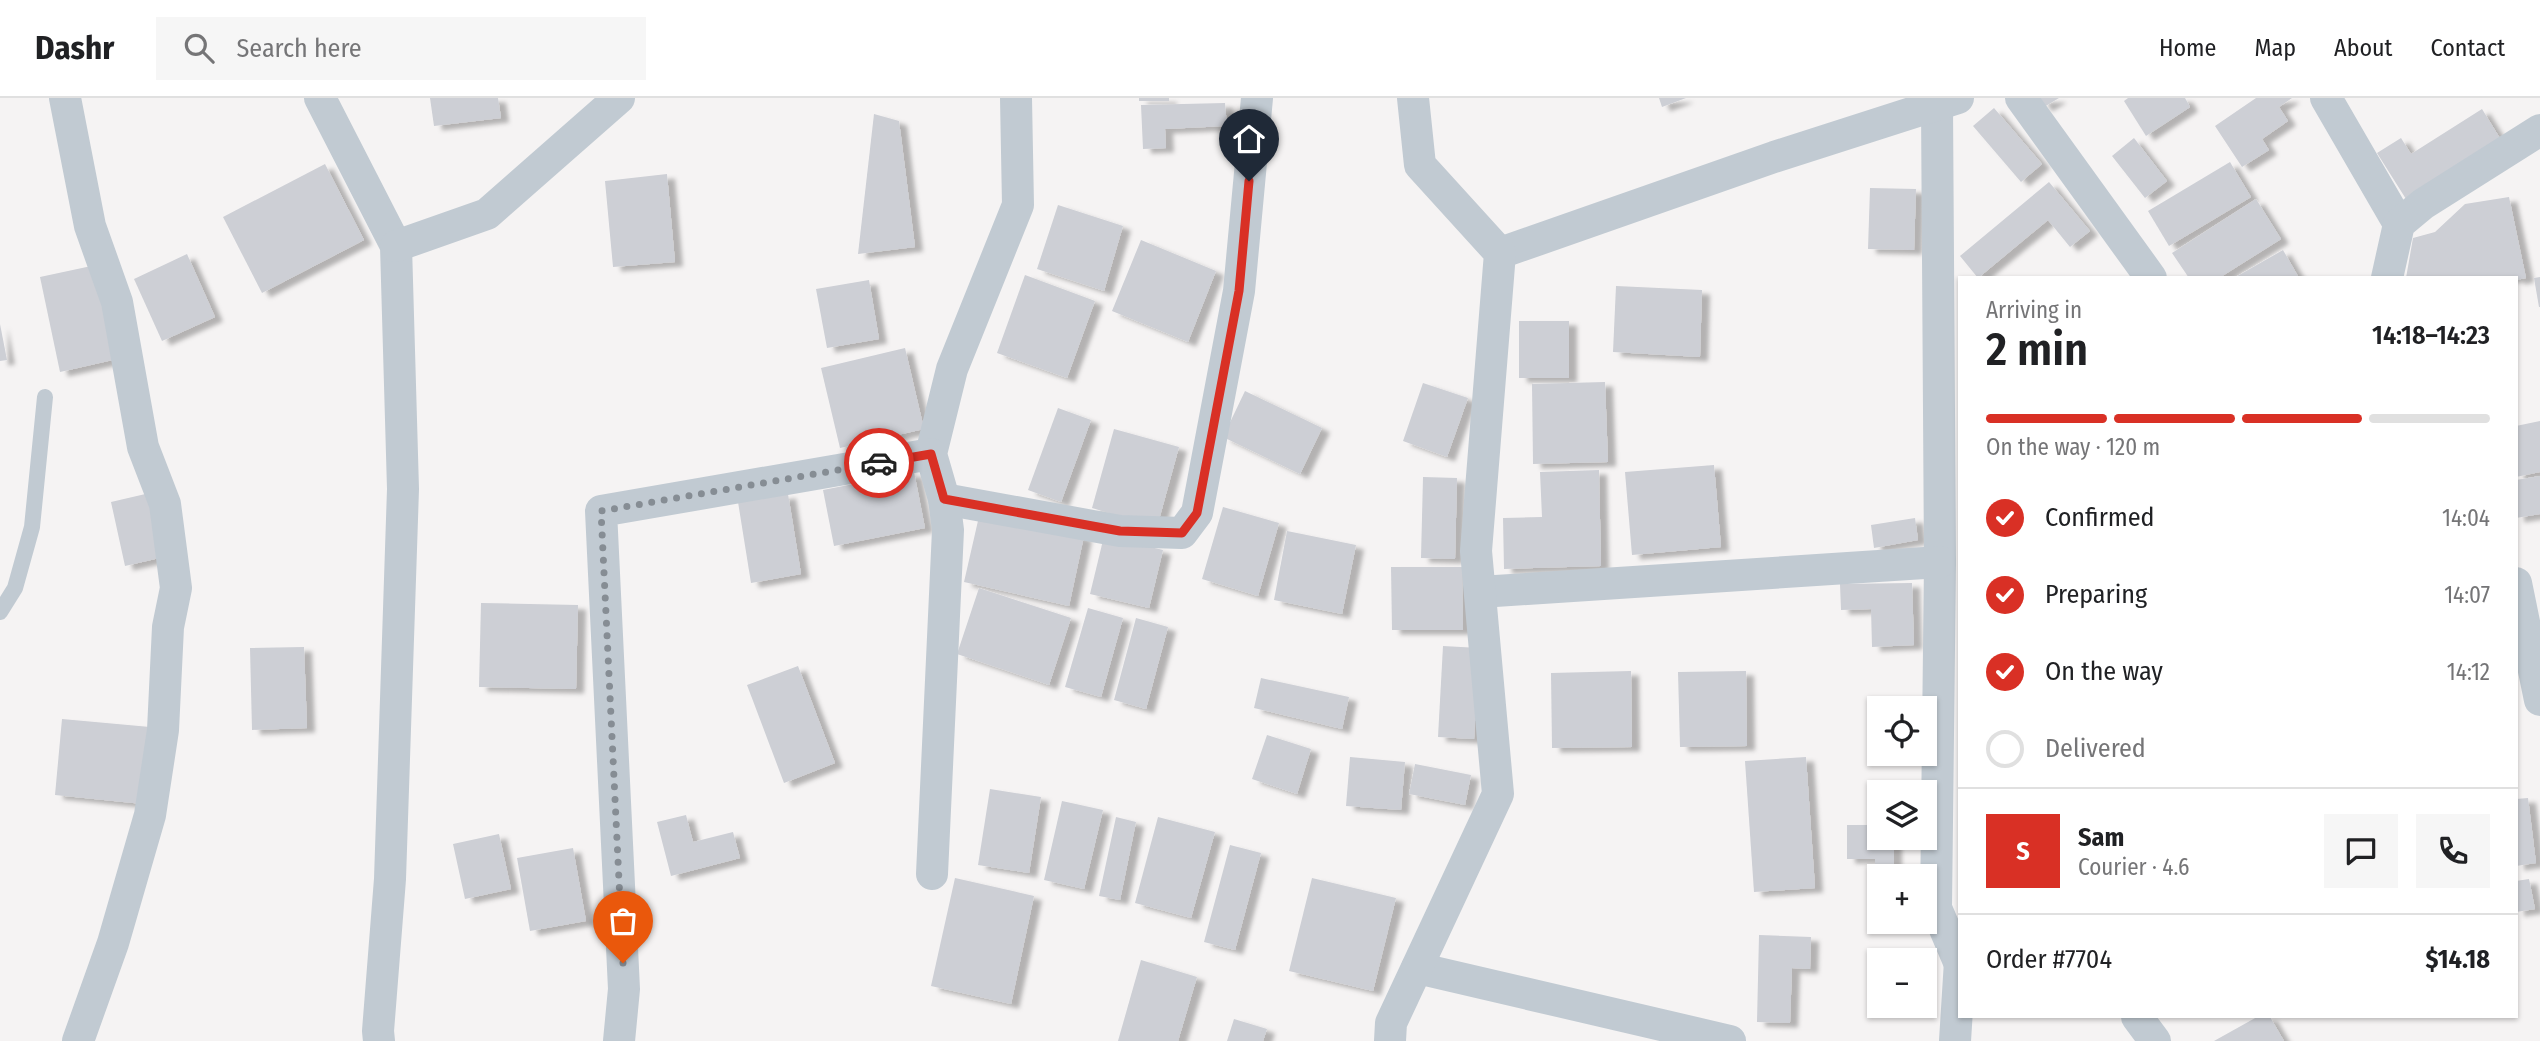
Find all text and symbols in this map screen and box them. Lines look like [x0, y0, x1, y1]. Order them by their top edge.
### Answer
search box [156, 17, 646, 80]
text: Dashr [35, 28, 114, 68]
icon: search [180, 29, 218, 67]
text: Search here [236, 33, 362, 64]
text: Home [2159, 34, 2216, 62]
text: Map [2254, 34, 2296, 62]
text: About [2334, 34, 2392, 62]
text: Contact [2430, 34, 2505, 62]
pin [1219, 109, 1279, 181]
icon: home [1230, 120, 1268, 158]
text: Arriving in [1986, 296, 2082, 324]
text: 14:18–14:23 [2372, 320, 2490, 351]
text: 2 min [1986, 322, 2088, 377]
courier [844, 428, 914, 498]
text: On the way · 120 m [1986, 433, 2160, 461]
icon: car [860, 444, 898, 482]
icon: check [1986, 499, 2024, 537]
text: Confirmed [2045, 502, 2155, 533]
text: 14:04 [2442, 504, 2490, 532]
icon: check [1986, 576, 2024, 614]
text: Preparing [2045, 579, 2147, 610]
text: 14:07 [2444, 581, 2490, 609]
icon: check [1986, 653, 2024, 691]
text: On the way [2045, 656, 2163, 687]
text: 14:12 [2447, 658, 2490, 686]
map controls [1867, 696, 1937, 1018]
button: locate [1867, 696, 1937, 766]
text: Delivered [2045, 733, 2146, 764]
button: layers [1867, 780, 1937, 850]
button: chat [2324, 814, 2398, 888]
button: phone [2416, 814, 2490, 888]
text: Sam [2078, 822, 2124, 853]
text: S [2016, 836, 2030, 867]
text: Courier · 4.6 [2078, 853, 2189, 881]
button: + [1867, 864, 1937, 934]
pin [593, 891, 653, 963]
icon: bag [604, 902, 642, 940]
text: Order #7704 [1986, 944, 2112, 975]
text: $14.18 [2426, 944, 2490, 975]
button: − [1867, 948, 1937, 1018]

